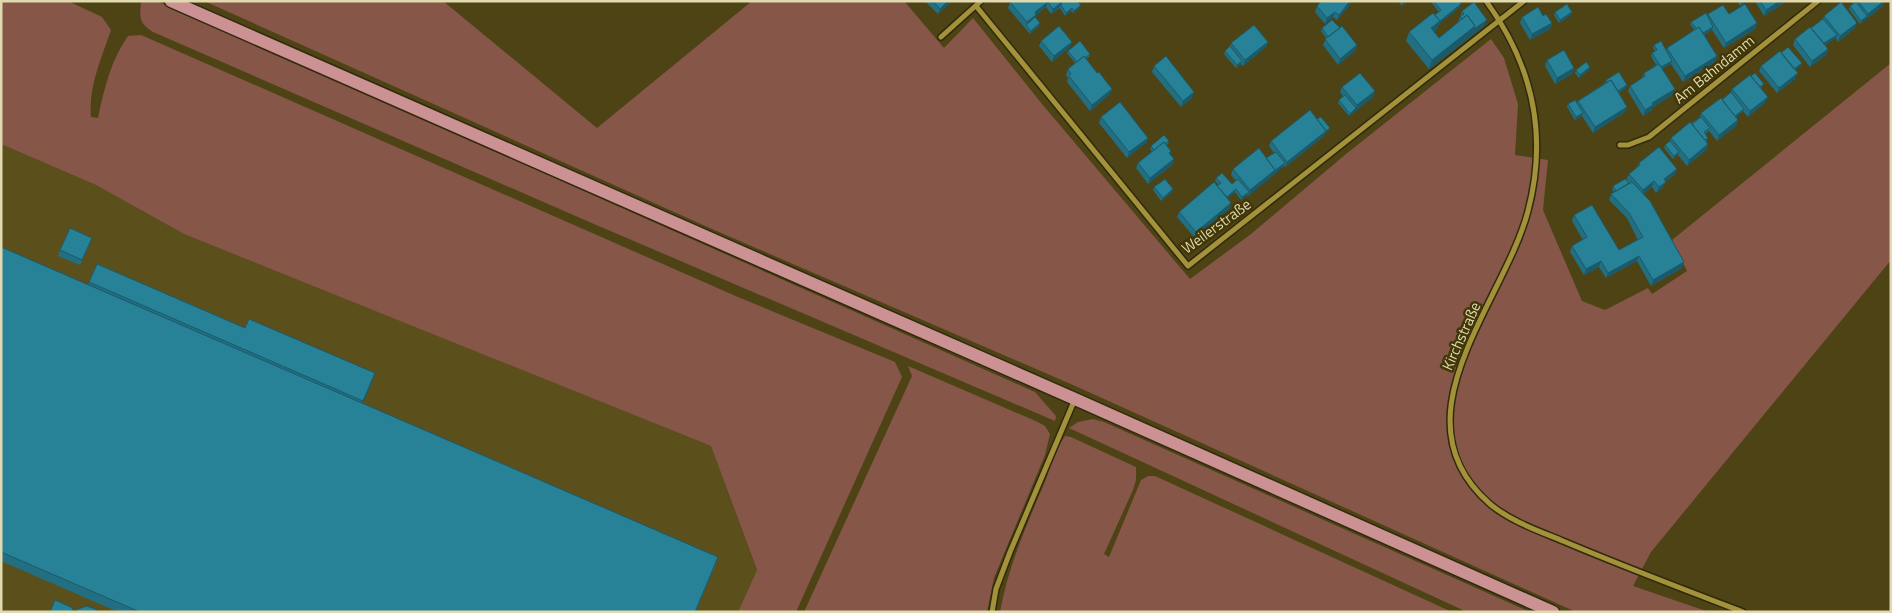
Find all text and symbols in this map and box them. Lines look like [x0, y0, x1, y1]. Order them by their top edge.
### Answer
street label: Am Bahndamm [1669, 29, 1759, 109]
street label: Weilerstraße [1176, 193, 1256, 259]
street label: Kirchstraße [1436, 298, 1486, 374]

